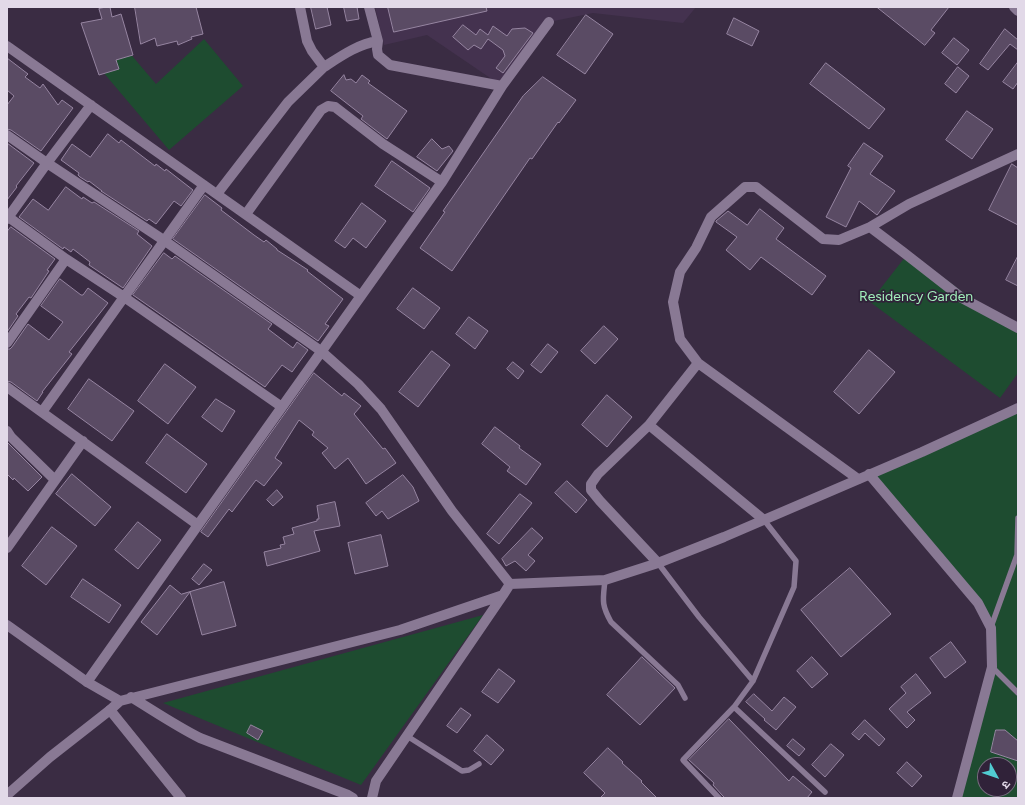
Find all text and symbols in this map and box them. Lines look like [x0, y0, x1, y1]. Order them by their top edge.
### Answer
park label: Residency Garden [859, 289, 973, 305]
north arrow [977, 757, 1017, 797]
text: उ [999, 778, 1013, 791]

